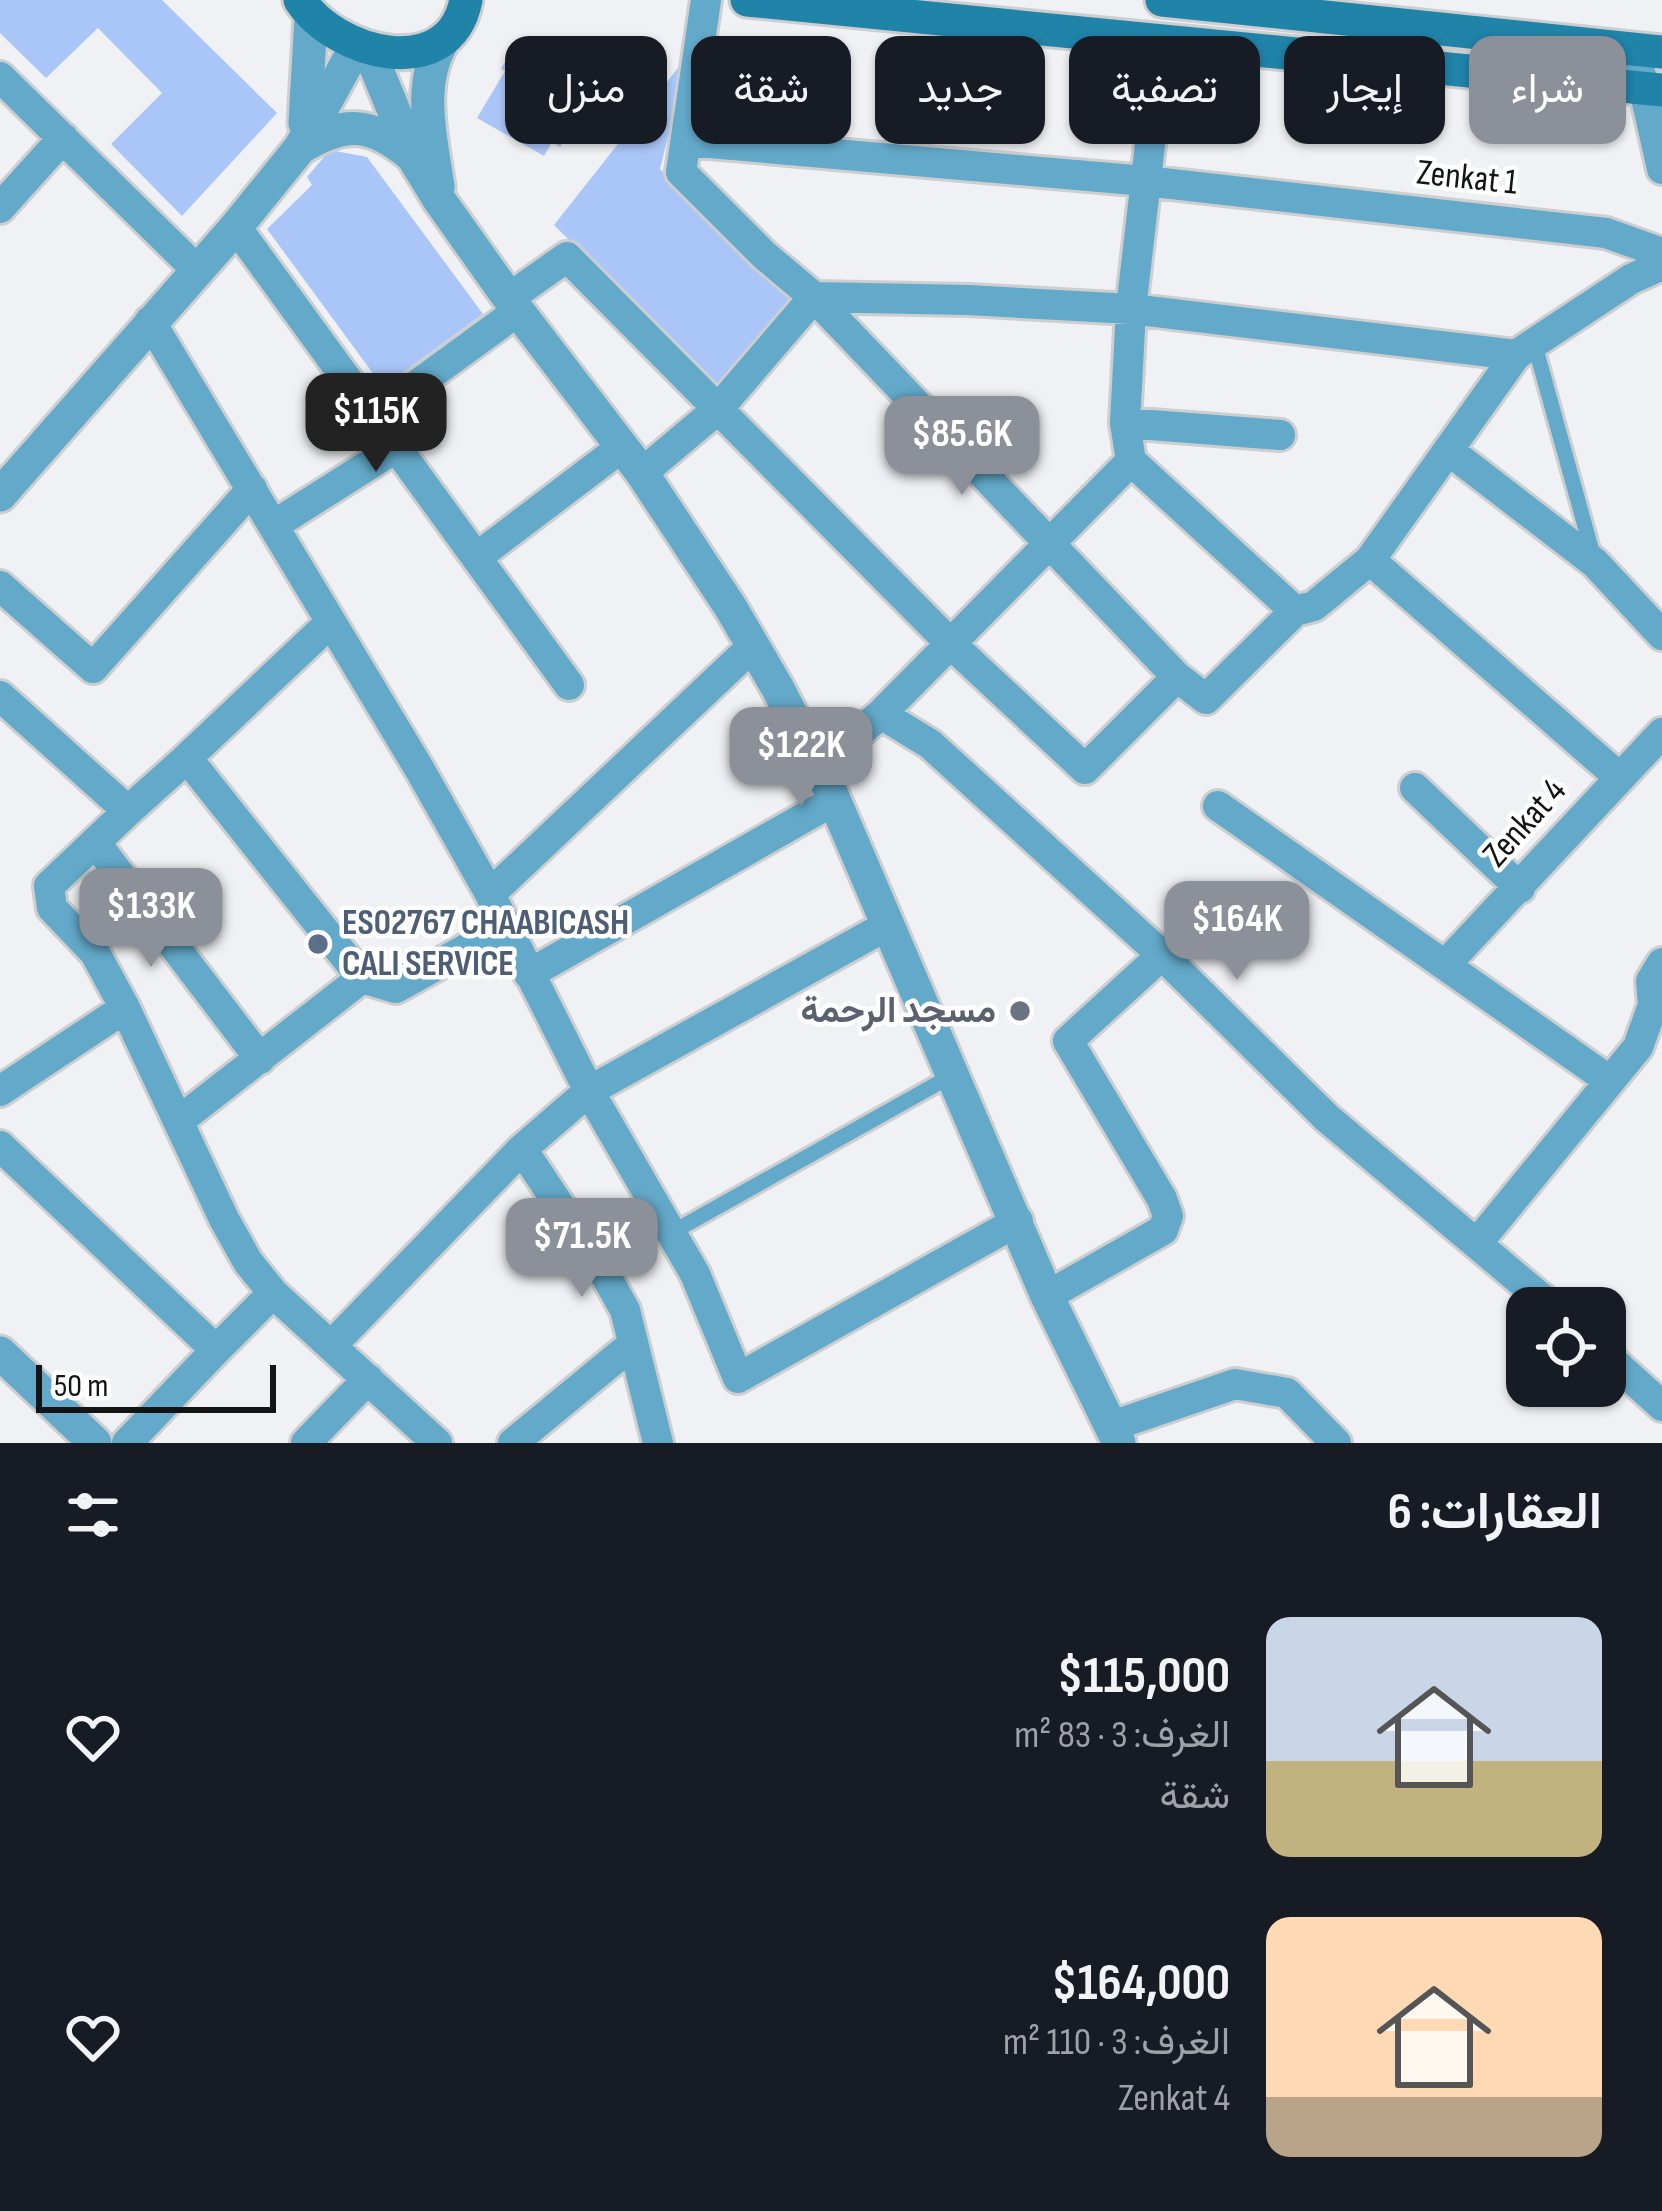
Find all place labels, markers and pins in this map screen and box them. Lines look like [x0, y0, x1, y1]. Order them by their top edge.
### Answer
pin: $115K [292, 373, 460, 475]
pin: $85.6K [864, 396, 1060, 498]
pin: $122K [717, 707, 885, 809]
pin: $133K [67, 868, 235, 970]
pin: $164K [1153, 881, 1321, 983]
place label: ES02767 CHAABICASH CALI SERVICE [342, 902, 629, 986]
marker: ES02767 CHAABICASH CALI SERVICE [305, 931, 331, 957]
place label: مسجد الرحمة [801, 990, 996, 1033]
marker: مسجد الرحمة [1007, 998, 1033, 1024]
pin: $71.5K [484, 1198, 680, 1300]

